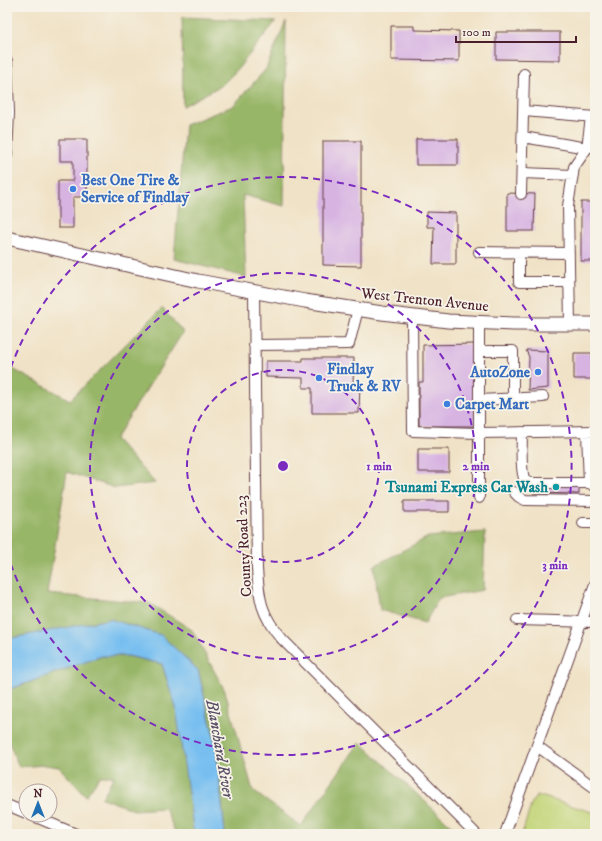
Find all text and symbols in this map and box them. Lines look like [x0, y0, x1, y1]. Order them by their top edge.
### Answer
scale bar [456, 18, 576, 44]
text: 100 m [462, 25, 491, 40]
place label: Best One Tire & Service of Findlay [81, 171, 190, 207]
marker: Best One Tire & Service of Findlay [68, 184, 78, 194]
street label: West Trenton Avenue [359, 284, 490, 316]
place label: Findlay Truck & RV [326, 360, 402, 396]
place label: AutoZone [469, 363, 531, 382]
marker: AutoZone [533, 367, 543, 377]
marker: Findlay Truck & RV [314, 373, 324, 383]
place label: Carpet Mart [455, 395, 529, 414]
marker: Carpet Mart [442, 399, 452, 409]
centre of rings [276, 459, 290, 473]
text: 1 min [366, 459, 392, 474]
text: 2 min [463, 459, 490, 474]
place label: Tsunami Express Car Wash [384, 478, 548, 497]
marker: Tsunami Express Car Wash [551, 482, 561, 492]
street label: County Road 223 [232, 495, 256, 597]
text: 3 min [542, 558, 568, 573]
water label: Blanchard River [201, 697, 239, 801]
north arrow [18, 783, 58, 823]
text: N [33, 787, 43, 801]

